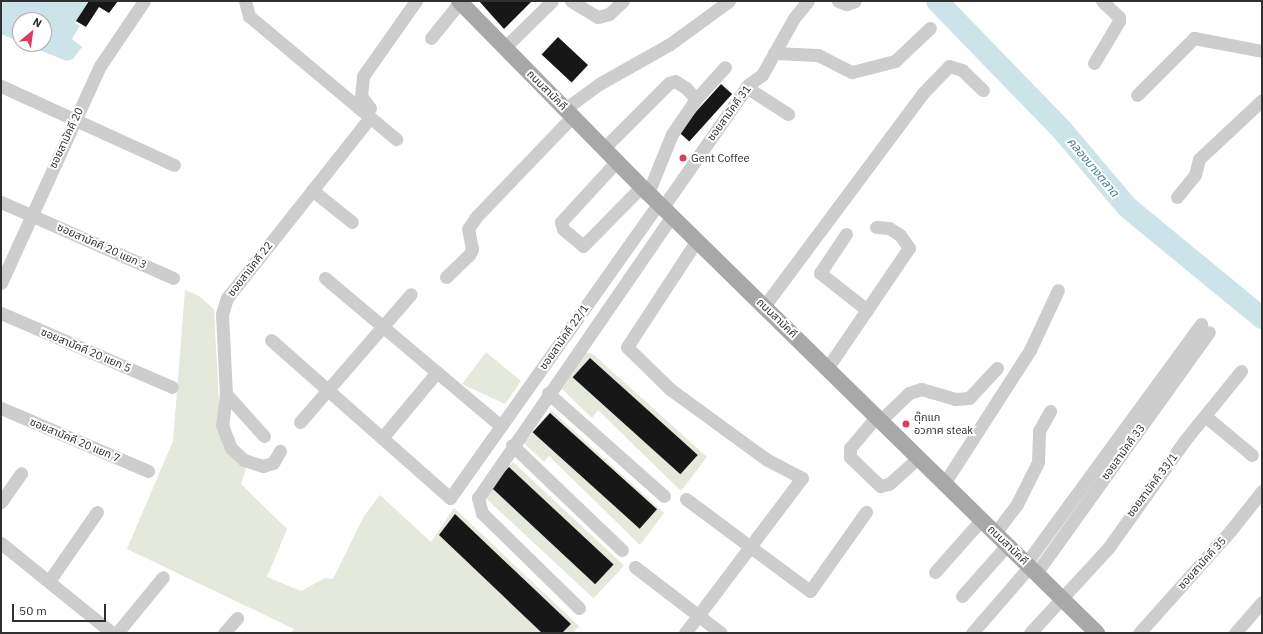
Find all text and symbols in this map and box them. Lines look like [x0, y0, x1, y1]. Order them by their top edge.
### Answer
north arrow [12, 12, 52, 52]
text: N [30, 14, 44, 30]
street label: ถนนสามัคคี [524, 67, 570, 113]
street label: ซอยสามัคคี 31 [704, 83, 754, 143]
street label: ซอยสามัคคี 20 [46, 105, 86, 171]
water label: คลองบางตลาด [1064, 134, 1122, 200]
place label: Gent Coffee [691, 151, 749, 165]
marker: Gent Coffee [678, 153, 688, 163]
street label: ซอยสามัคคี 20 แยก 3 [55, 220, 149, 272]
street label: ซอยสามัคคี 22 [225, 239, 275, 299]
street label: ถนนสามัคคี [754, 295, 800, 341]
street label: ซอยสามัคคี 22/1 [537, 302, 591, 372]
street label: ซอยสามัคคี 20 แยก 5 [39, 325, 133, 375]
place label: ตุ๊กแก อวกาศ steak [914, 411, 973, 437]
street label: ซอยสามัคคี 20 แยก 7 [28, 415, 122, 465]
marker: ตุ๊กแก อวกาศ steak [901, 419, 911, 429]
street label: ซอยสามัคคี 33 [1098, 422, 1148, 482]
street label: ซอยสามัคคี 33/1 [1124, 450, 1180, 520]
street label: ถนนสามัคคี [985, 522, 1031, 568]
street label: ซอยสามัคคี 35 [1175, 534, 1229, 592]
scale bar [14, 596, 108, 622]
text: 50 m [19, 603, 47, 618]

